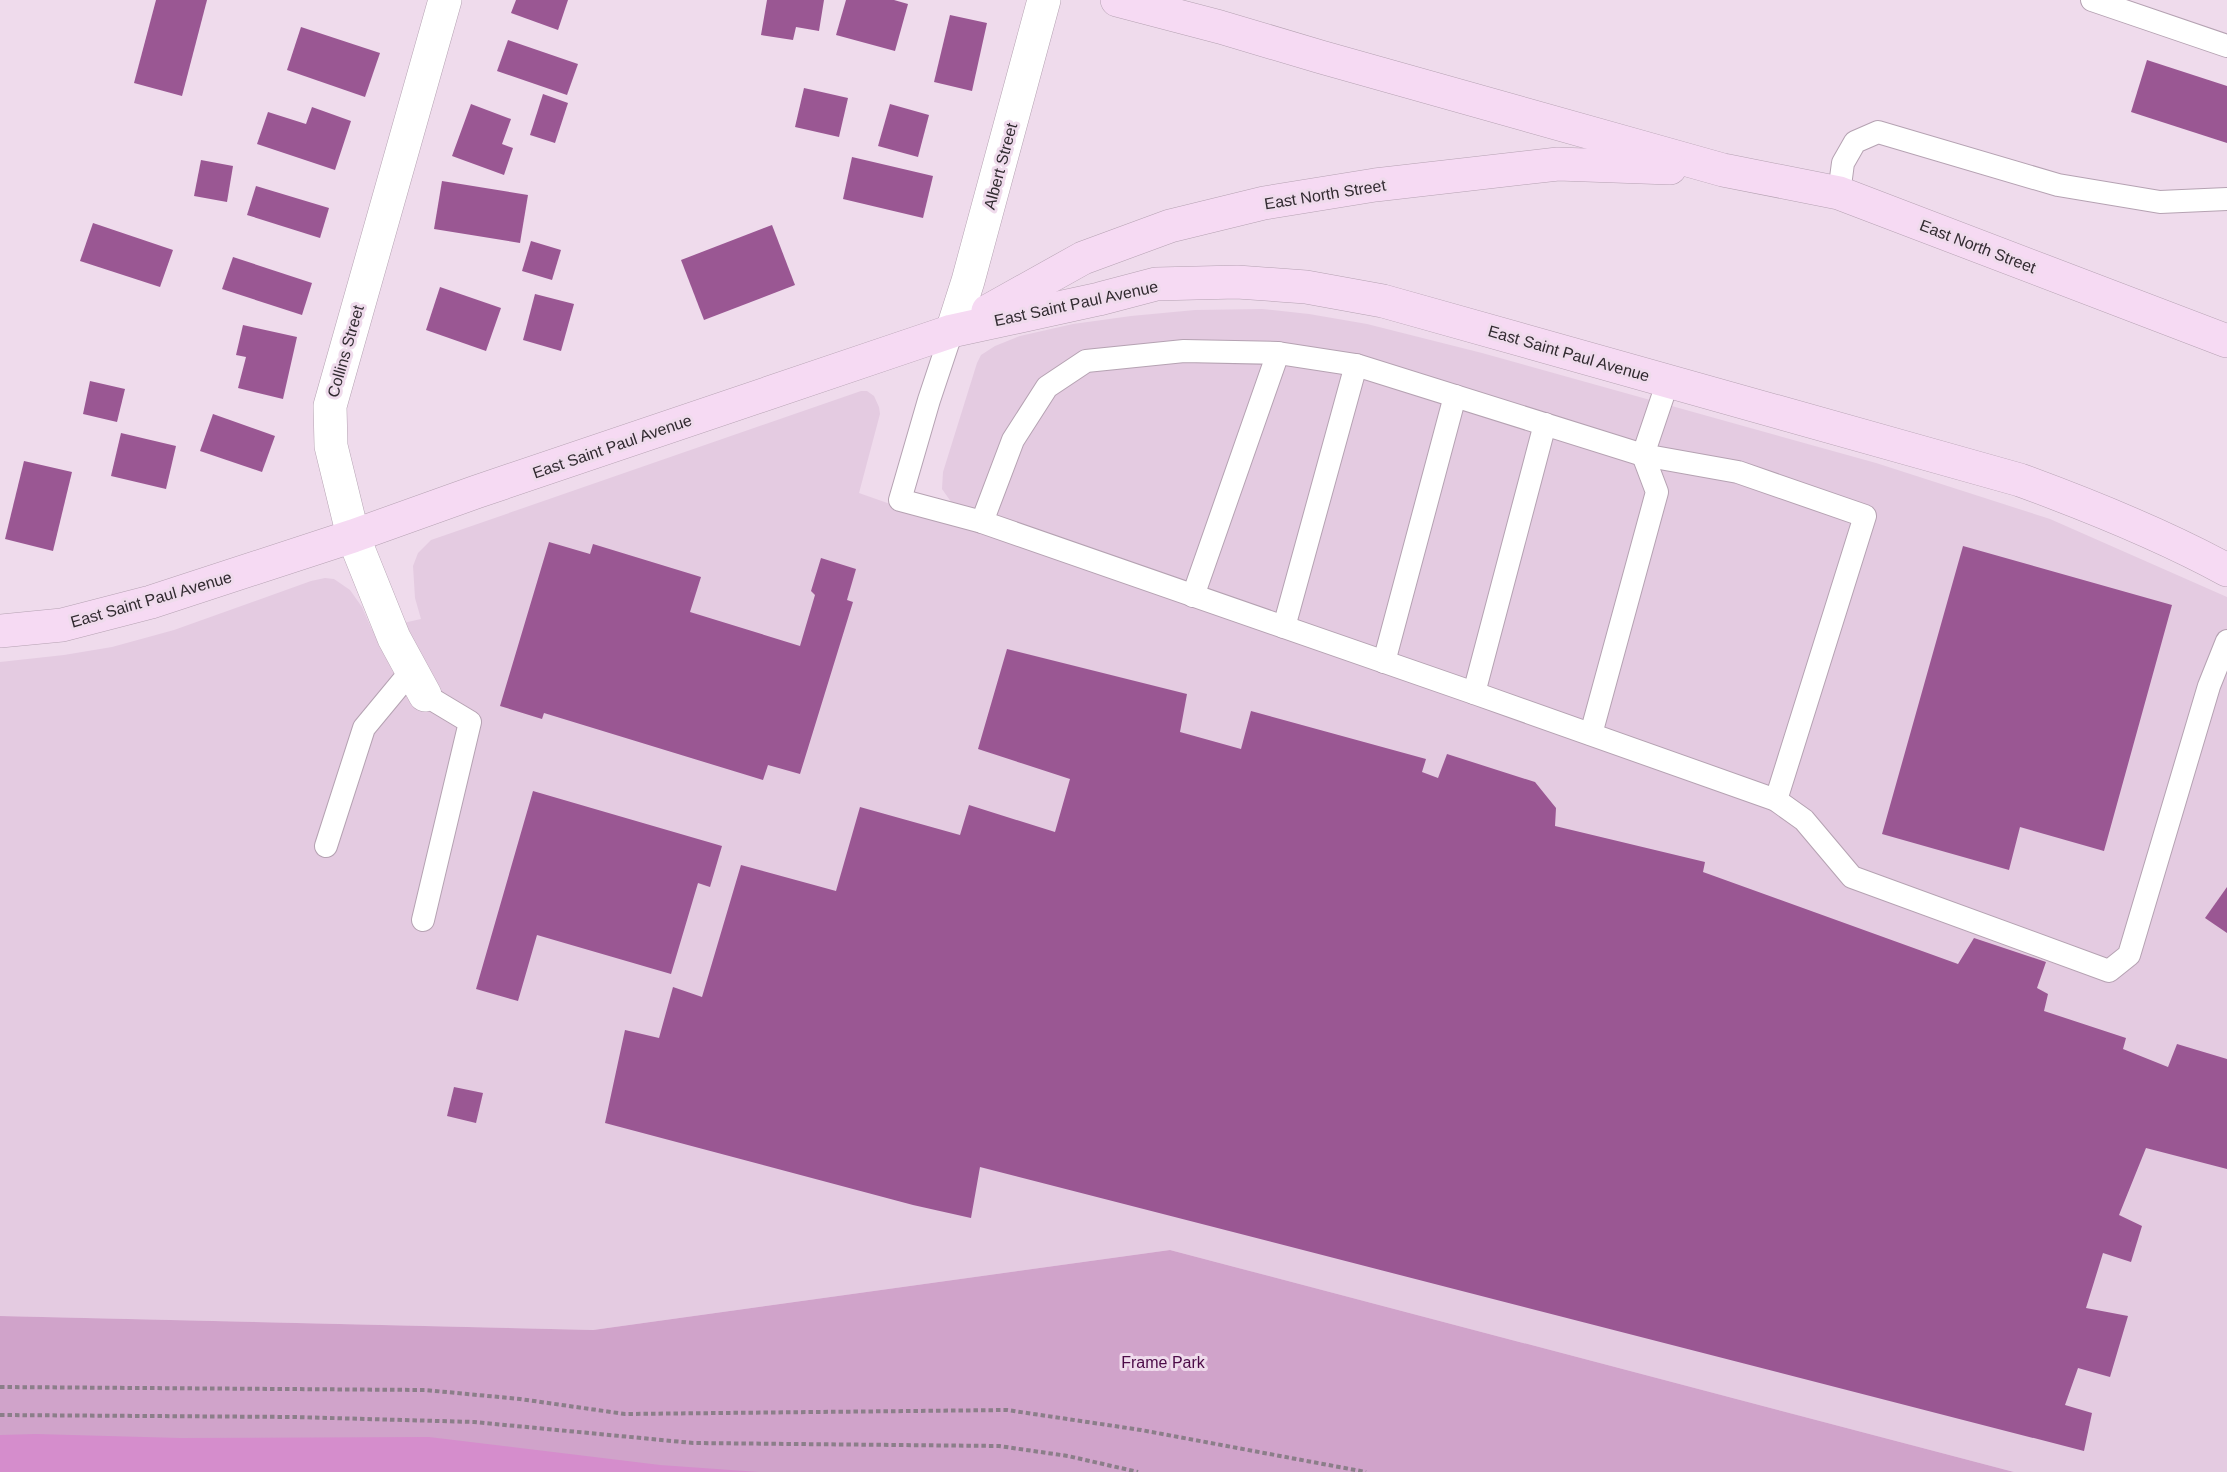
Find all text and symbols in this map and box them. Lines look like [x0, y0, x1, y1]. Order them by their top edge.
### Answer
street label: Albert Street [981, 120, 1020, 211]
street label: East North Street [1263, 176, 1388, 212]
street label: East North Street [1917, 217, 2039, 277]
street label: East Saint Paul Avenue [993, 278, 1160, 329]
street label: Collins Street [324, 303, 367, 399]
street label: East Saint Paul Avenue [1486, 322, 1652, 385]
street label: East Saint Paul Avenue [530, 411, 694, 482]
street label: East Saint Paul Avenue [69, 568, 234, 631]
park label: Frame Park [1121, 1354, 1206, 1371]

